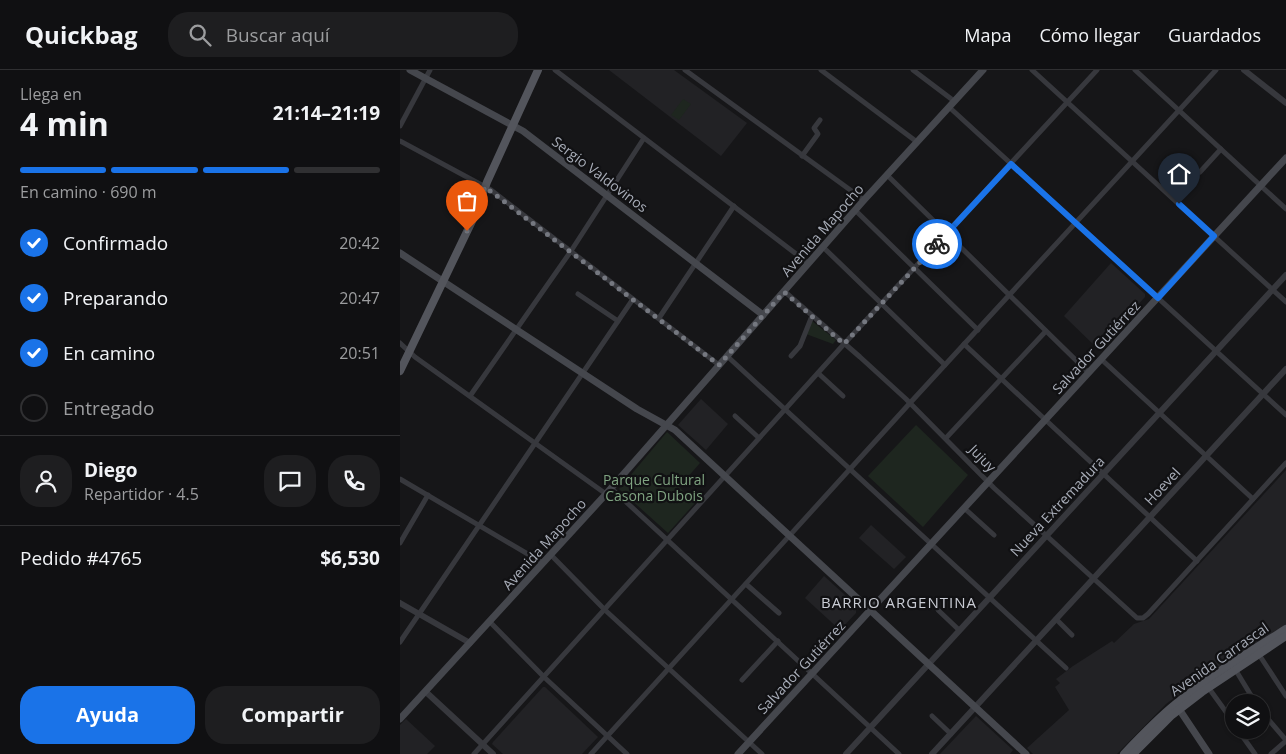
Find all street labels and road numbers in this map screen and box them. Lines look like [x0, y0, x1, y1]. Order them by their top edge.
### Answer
street label: Sergio Valdovinos [548, 132, 652, 216]
street label: Avenida Mapocho [776, 180, 868, 280]
street label: Salvador Gutiérrez [1048, 296, 1145, 398]
street label: Jujuy [964, 439, 1001, 477]
street label: Nueva Extremadura [1006, 452, 1108, 560]
street label: Hoevel [1140, 463, 1184, 509]
street label: Avenida Mapocho [498, 494, 590, 594]
street label: Salvador Gutiérrez [753, 616, 850, 718]
street label: Avenida Carrascal [1166, 618, 1272, 700]

